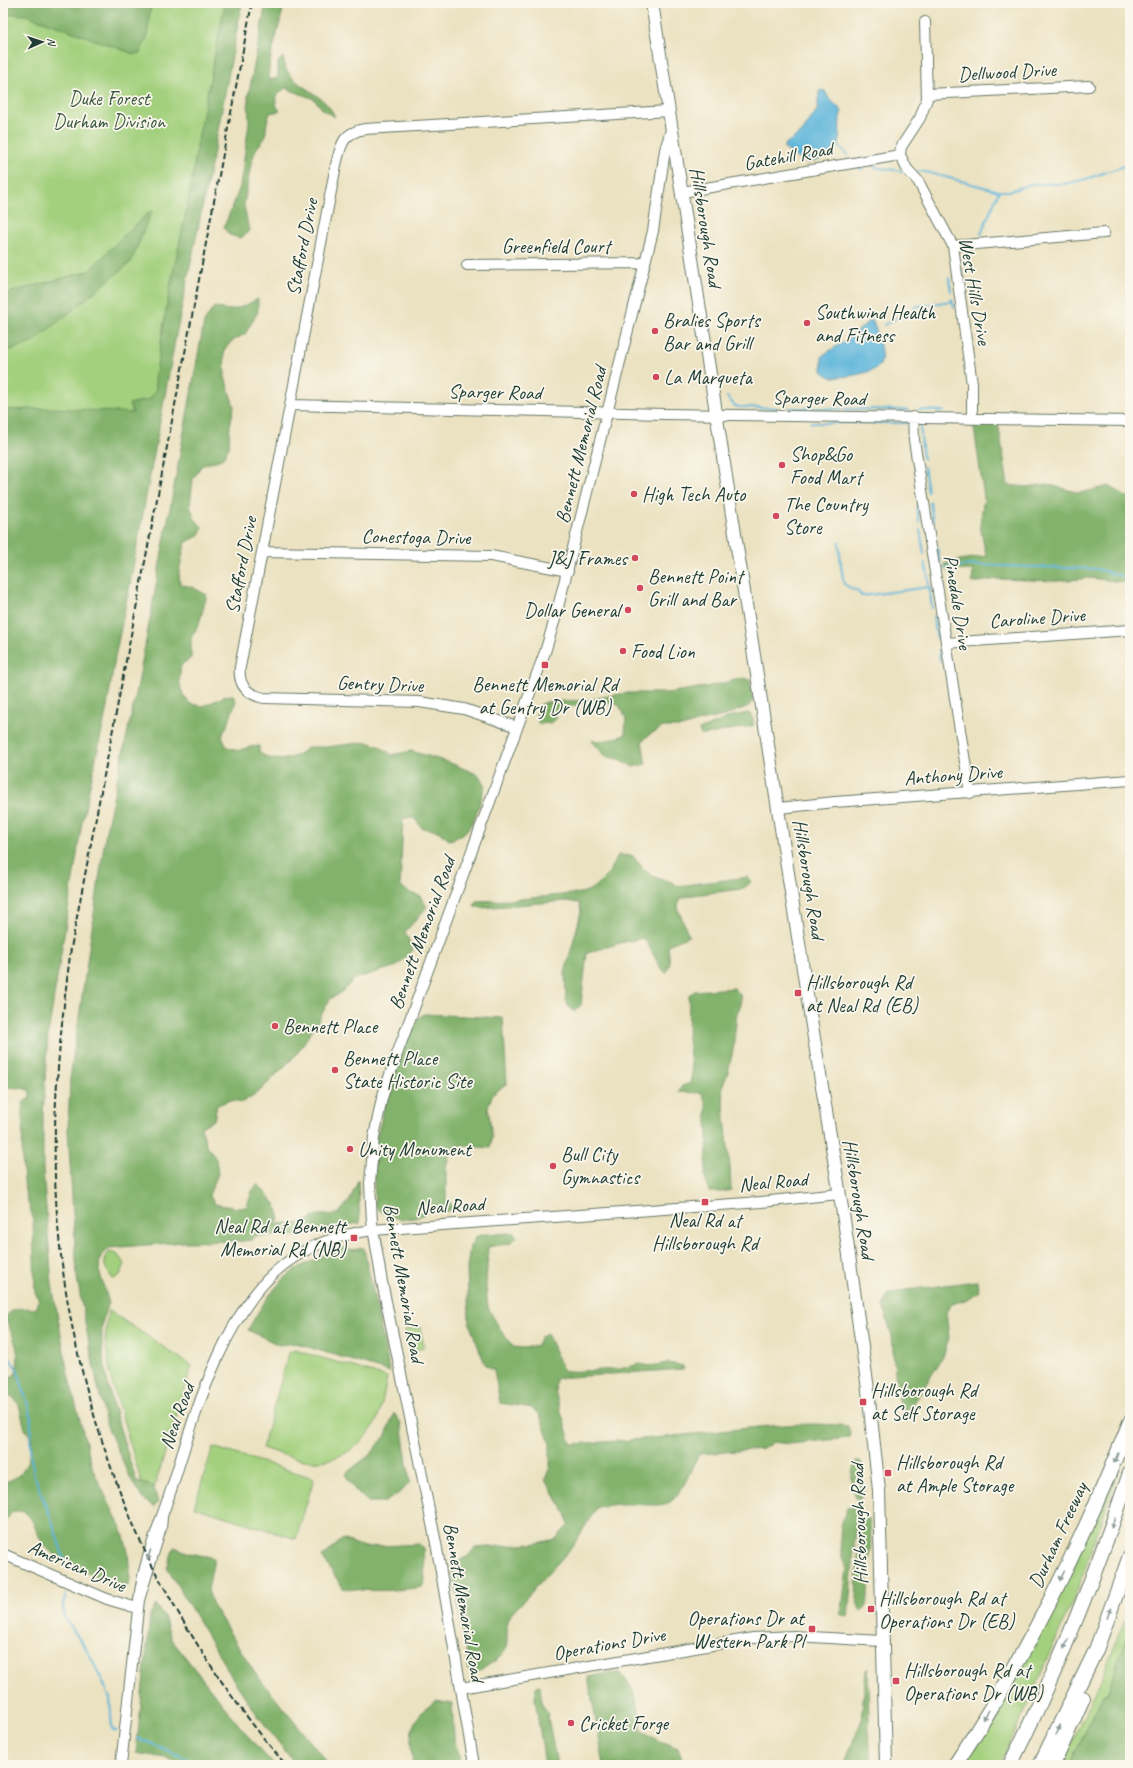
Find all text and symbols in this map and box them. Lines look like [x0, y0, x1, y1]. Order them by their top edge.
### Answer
north arrow [22, 22, 62, 62]
text: N [45, 38, 59, 47]
street label: Dellwood Drive [957, 57, 1058, 87]
park label: Duke Forest Durham Division [53, 86, 166, 134]
street label: Gatehill Road [742, 135, 837, 176]
street label: Hillsborough Road [684, 165, 728, 292]
street label: Stafford Drive [280, 195, 324, 298]
street label: Greenfield Court [502, 234, 614, 259]
street label: West Hills Drive [953, 235, 997, 348]
place label: Southwind Health and Fitness [815, 300, 936, 348]
place label: Bralies Sports Bar and Grill [663, 308, 762, 356]
marker: Southwind Health and Fitness [802, 318, 812, 328]
marker: Bralies Sports Bar and Grill [650, 326, 660, 336]
street label: Bennett Memorial Road [549, 361, 613, 526]
place label: La Marqueta [664, 365, 754, 390]
marker: La Marqueta [651, 372, 661, 382]
street label: Sparger Road [448, 379, 545, 405]
street label: Sparger Road [772, 385, 869, 411]
place label: Shop&Go Food Mart [790, 442, 865, 490]
marker: Shop&Go Food Mart [777, 460, 787, 470]
place label: High Tech Auto [642, 482, 746, 507]
marker: High Tech Auto [629, 489, 639, 499]
place label: The Country Store [784, 492, 869, 540]
marker: The Country Store [771, 511, 781, 521]
street label: Stafford Drive [219, 513, 263, 616]
street label: Conestoga Drive [361, 524, 472, 550]
place label: J&J Frames [547, 546, 629, 571]
marker: J&J Frames [630, 553, 640, 563]
street label: Pinedale Drive [938, 553, 978, 653]
place label: Bennett Point Grill and Bar [648, 564, 746, 612]
marker: Bennett Point Grill and Bar [635, 583, 645, 593]
place label: Dollar General [524, 598, 624, 623]
street label: Caroline Drive [988, 602, 1087, 634]
marker: Dollar General [623, 605, 633, 615]
place label: Food Lion [631, 639, 696, 664]
marker: Food Lion [618, 646, 628, 656]
marker: Bennett Memorial Rd at Gentry Dr (WB) [540, 660, 550, 670]
street label: Gentry Drive [336, 670, 425, 698]
place label: Bennett Memorial Rd at Gentry Dr (WB) [472, 672, 621, 720]
street label: Anthony Drive [903, 759, 1004, 791]
street label: Hillsborough Road [787, 817, 831, 944]
street label: Bennett Memorial Road [383, 850, 462, 1013]
place label: Hillsborough Rd at Neal Rd (EB) [806, 970, 919, 1018]
marker: Hillsborough Rd at Neal Rd (EB) [793, 988, 803, 998]
place label: Bennett Place [283, 1014, 379, 1039]
marker: Bennett Place [270, 1021, 280, 1031]
place label: Bennett Place State Historic Site [343, 1046, 473, 1094]
marker: Bennett Place State Historic Site [330, 1065, 340, 1075]
place label: Unity Monument [358, 1137, 473, 1162]
street label: Hillsborough Road [837, 1137, 881, 1264]
place label: Bull City Gymnastics [561, 1142, 641, 1190]
marker: Unity Monument [345, 1144, 355, 1154]
marker: Bull City Gymnastics [548, 1161, 558, 1171]
street label: Neal Road [738, 1166, 811, 1197]
street label: Neal Road [415, 1191, 488, 1221]
marker: Neal Rd at Hillsborough Rd [700, 1197, 710, 1207]
street label: Bennett Memorial Road [378, 1202, 431, 1367]
place label: Neal Rd at Hillsborough Rd [652, 1208, 761, 1256]
place label: Neal Rd at Bennett Memorial Rd (NB) [214, 1214, 348, 1262]
marker: Neal Rd at Bennett Memorial Rd (NB) [349, 1233, 359, 1243]
street label: Neal Road [154, 1377, 202, 1452]
place label: Hillsborough Rd at Self Storage [871, 1378, 980, 1426]
marker: Hillsborough Rd at Self Storage [858, 1397, 868, 1407]
place label: Hillsborough Rd at Ample Storage [896, 1450, 1015, 1498]
one-way arrow [1112, 1452, 1118, 1464]
street label: Hillsborough Road [844, 1460, 874, 1585]
marker: Hillsborough Rd at Ample Storage [883, 1468, 893, 1478]
street label: Durham Freeway [1023, 1476, 1094, 1592]
one-way arrow [1110, 1517, 1116, 1529]
street label: Bennett Memorial Road [438, 1521, 491, 1686]
street label: American Drive [24, 1534, 131, 1598]
one-way arrow [146, 1549, 152, 1561]
one-way arrow [1059, 1570, 1065, 1582]
place label: Hillsborough Rd at Operations Dr (EB) [879, 1586, 1016, 1634]
marker: Hillsborough Rd at Operations Dr (EB) [866, 1604, 876, 1614]
place label: Operations Dr at Western Park Pl [688, 1606, 808, 1654]
one-way arrow [1106, 1606, 1112, 1618]
street label: Operations Drive [551, 1622, 668, 1666]
marker: Operations Dr at Western Park Pl [807, 1624, 817, 1634]
one-way arrow [1063, 1639, 1069, 1651]
place label: Hillsborough Rd at Operations Dr (WB) [904, 1658, 1044, 1706]
marker: Hillsborough Rd at Operations Dr (WB) [891, 1676, 901, 1686]
one-way arrow [983, 1709, 990, 1721]
place label: Cricket Forge [579, 1711, 670, 1736]
marker: Cricket Forge [566, 1718, 576, 1728]
one-way arrow [1055, 1724, 1061, 1736]

